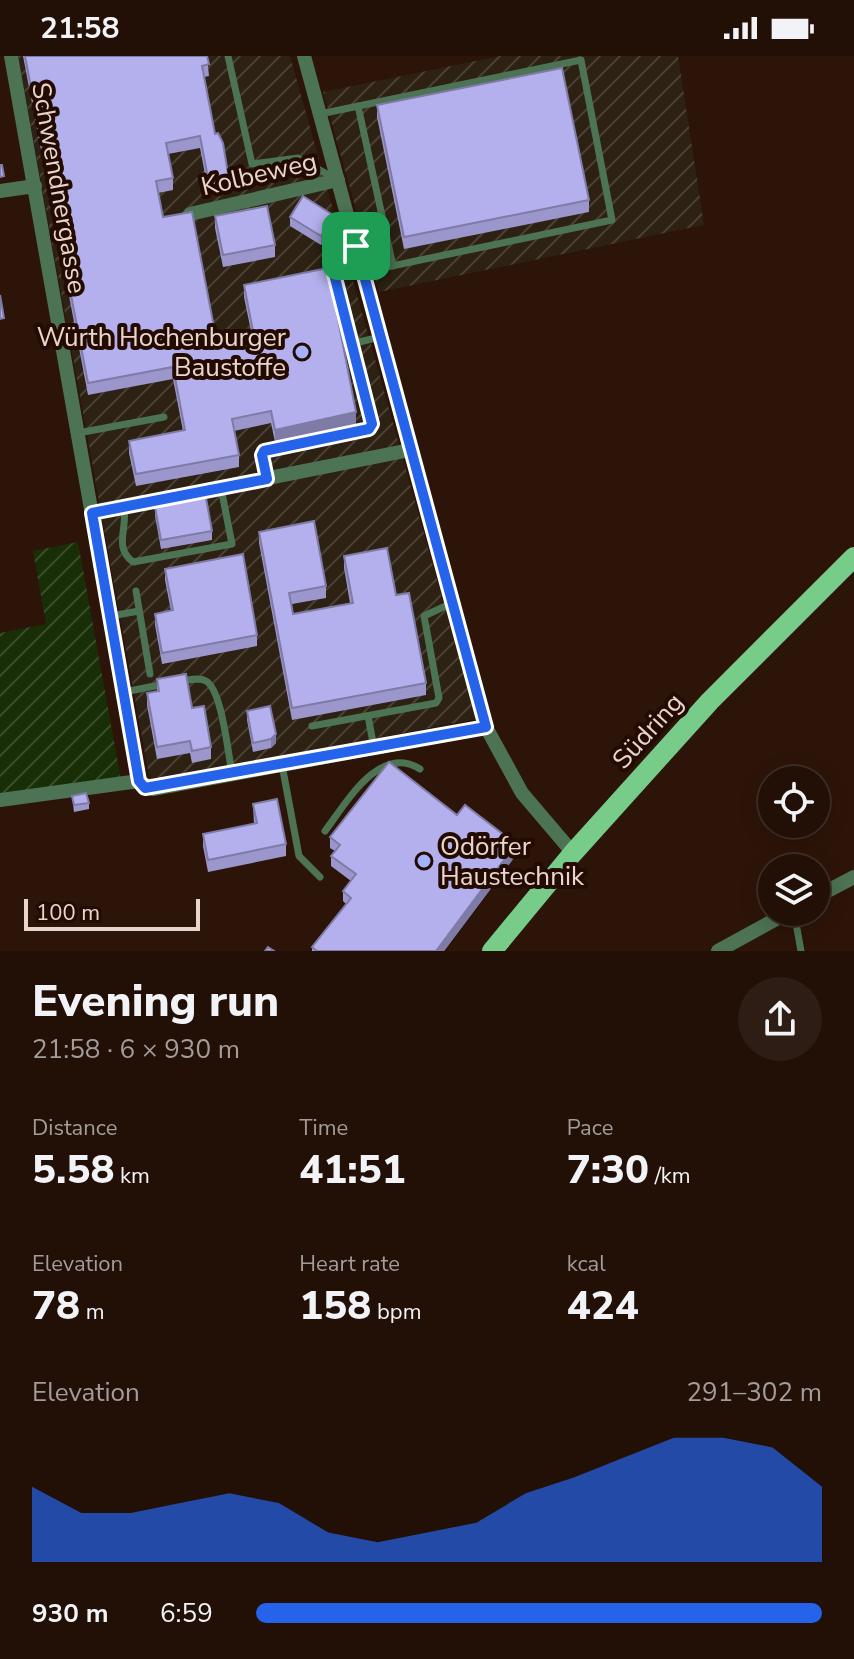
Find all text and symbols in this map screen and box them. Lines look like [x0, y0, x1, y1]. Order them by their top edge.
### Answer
text: 21:58 [40, 8, 119, 49]
street label: Schwendnergasse [23, 80, 95, 296]
street label: Kolbeweg [198, 144, 320, 204]
pin [322, 212, 390, 280]
icon: arrive [334, 224, 378, 268]
place label: Würth Hochenburger Baustoffe [37, 320, 287, 385]
marker: Würth Hochenburger Baustoffe [293, 343, 311, 361]
street label: Südring [605, 685, 691, 777]
map controls [758, 766, 830, 926]
button: locate [758, 766, 830, 838]
place label: Odörfer Haustechnik [440, 829, 585, 894]
marker: Odörfer Haustechnik [415, 852, 433, 870]
button: layers [758, 854, 830, 926]
scale bar [24, 895, 200, 931]
text: 100 m [36, 898, 100, 928]
text: Evening run [32, 972, 279, 1032]
button: share [738, 977, 822, 1061]
text: 21:58 · 6 × 930 m [32, 1032, 240, 1067]
text: Distance [32, 1113, 117, 1143]
text: Time [299, 1113, 348, 1143]
text: Pace [567, 1113, 613, 1143]
text: 5.58 [32, 1143, 114, 1197]
text: 41:51 [299, 1143, 406, 1197]
text: 7:30 [567, 1143, 649, 1197]
text: km [114, 1161, 150, 1191]
text: /km [649, 1161, 691, 1191]
text: Elevation [32, 1249, 123, 1279]
text: Heart rate [299, 1249, 400, 1279]
text: kcal [567, 1249, 606, 1279]
text: 78 [32, 1279, 80, 1333]
text: 158 [299, 1279, 371, 1333]
text: 424 [567, 1279, 639, 1333]
text: m [80, 1297, 105, 1327]
text: bpm [371, 1297, 421, 1327]
text: Elevation [32, 1375, 140, 1410]
text: 291–302 m [686, 1375, 822, 1410]
text: 930 m [32, 1596, 109, 1631]
text: 6:59 [160, 1596, 213, 1631]

